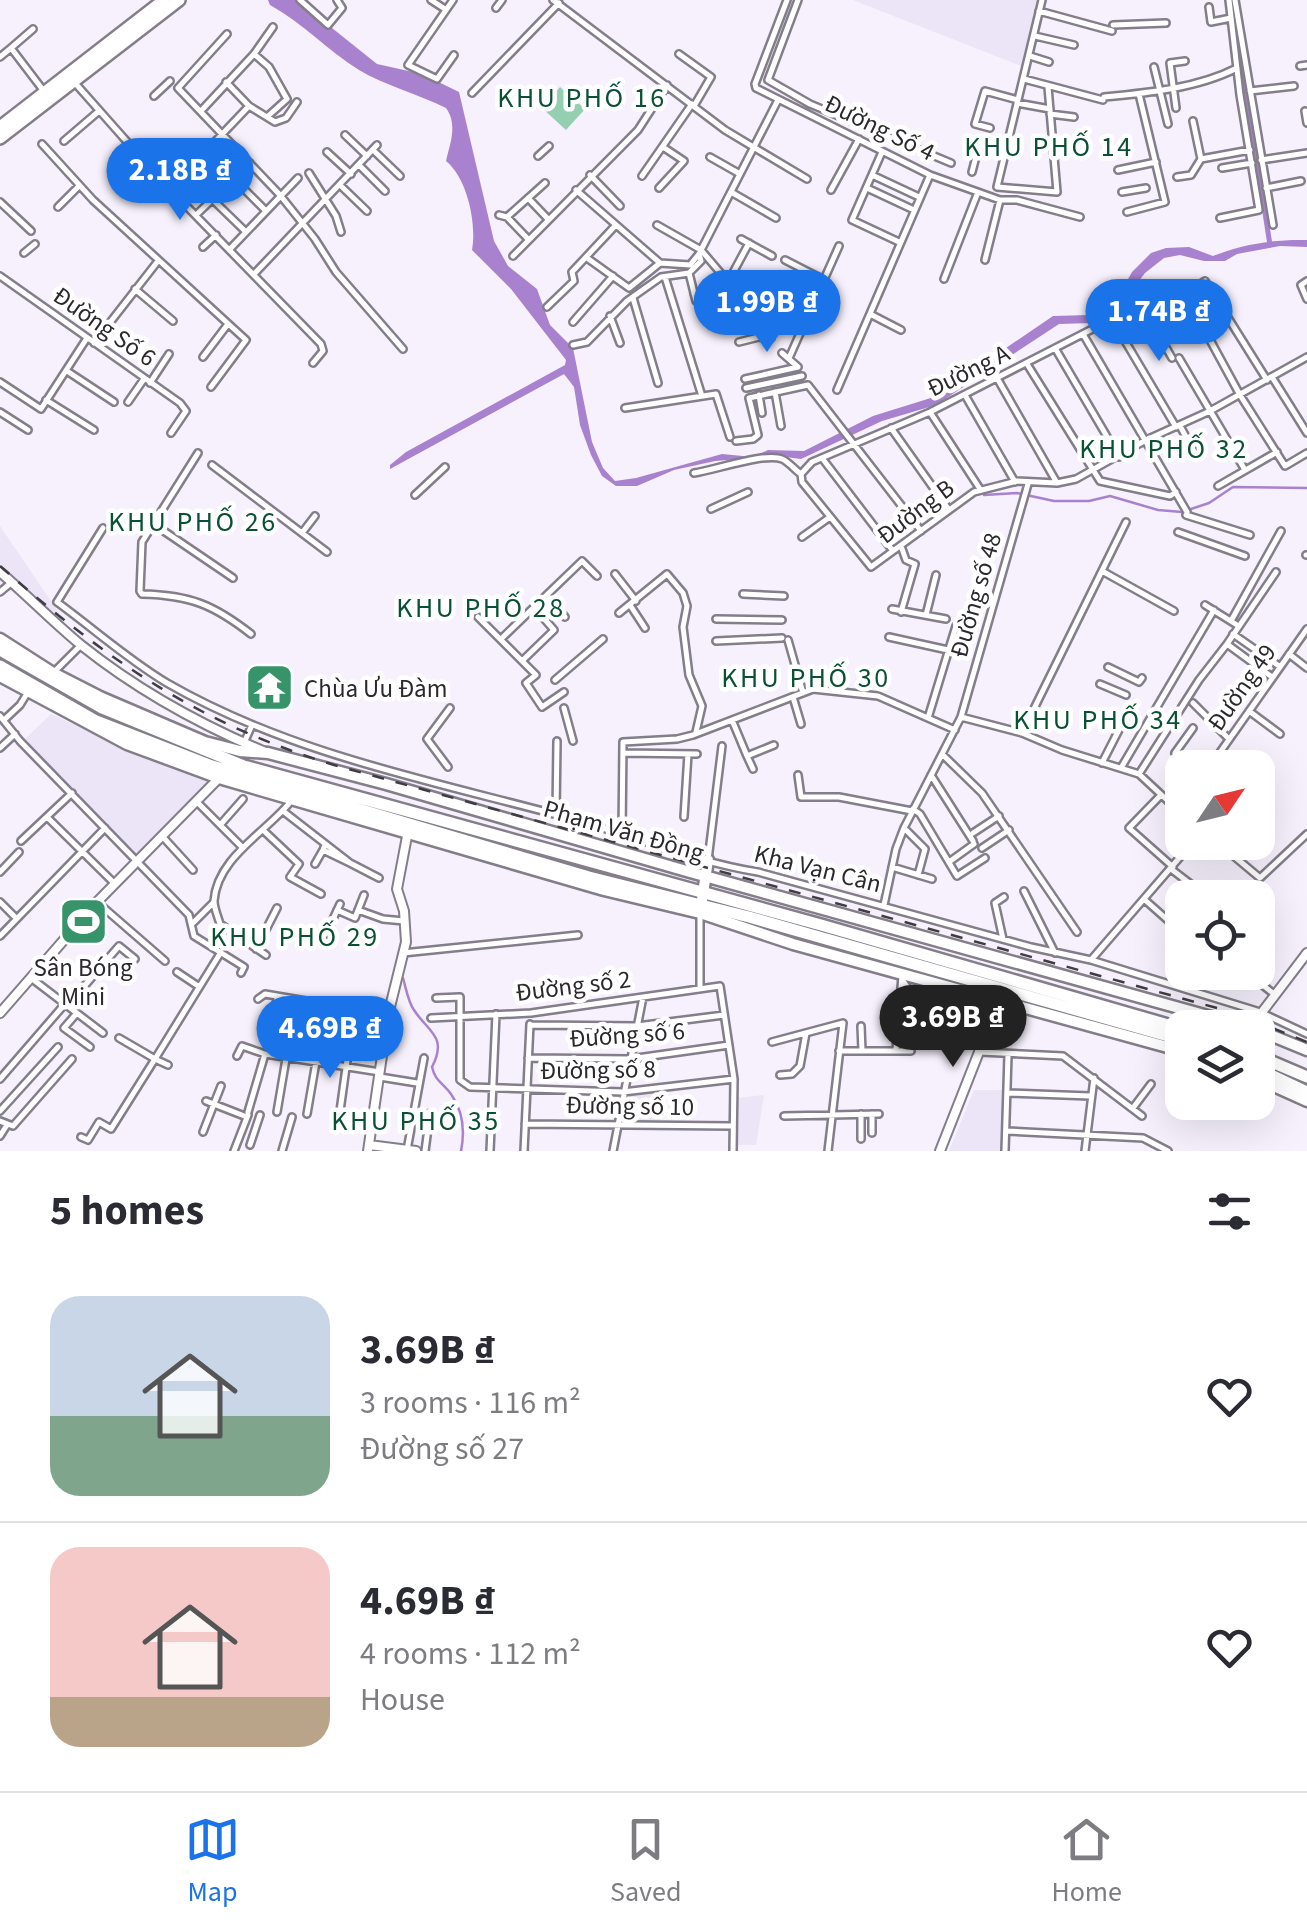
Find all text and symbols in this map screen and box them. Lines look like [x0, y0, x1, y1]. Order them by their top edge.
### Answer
district label: KHU PHỐ 16 [497, 78, 667, 118]
street label: Đường Số 4 [818, 86, 941, 170]
district label: KHU PHỐ 14 [964, 127, 1134, 167]
pin: 2.18B ₫ [88, 138, 272, 223]
text: 2.18B ₫ [129, 147, 231, 193]
pin: 1.99B ₫ [675, 270, 859, 355]
street label: Đường Số 6 [46, 278, 163, 376]
text: 1.99B ₫ [716, 279, 818, 325]
pin: 1.74B ₫ [1067, 279, 1251, 364]
text: 1.74B ₫ [1108, 288, 1210, 334]
street label: Đường A [921, 335, 1016, 406]
district label: KHU PHỐ 32 [1079, 429, 1249, 469]
street label: Đường B [869, 471, 962, 553]
district label: KHU PHỐ 26 [108, 502, 278, 542]
street label: Đường số 48 [941, 529, 1011, 662]
district label: KHU PHỐ 28 [396, 588, 566, 628]
street label: Đường 49 [1199, 637, 1285, 739]
district label: KHU PHỐ 30 [721, 658, 891, 698]
temple icon: Chùa Ưu Đàm [243, 662, 295, 714]
place label: Chùa Ưu Đàm [304, 671, 447, 707]
district label: KHU PHỐ 34 [1013, 700, 1183, 740]
north arrow [1165, 750, 1275, 860]
map controls [1165, 750, 1275, 1120]
street label: Phạm Văn Đồng [539, 791, 709, 871]
street label: Kha Vạn Cân [750, 836, 885, 902]
button: locate [1165, 880, 1275, 990]
sports icon: Sân Bóng Mini [57, 895, 109, 947]
district label: KHU PHỐ 29 [210, 917, 380, 957]
place label: Sân Bóng Mini [33, 950, 133, 1015]
street label: Đường số 2 [513, 961, 633, 1011]
pin: 3.69B ₫ [861, 985, 1045, 1070]
text: 3.69B ₫ [902, 994, 1004, 1040]
pin: 4.69B ₫ [238, 996, 422, 1081]
text: 4.69B ₫ [279, 1005, 381, 1051]
button: layers [1165, 1010, 1275, 1120]
street label: Đường số 6 [568, 1013, 686, 1057]
street label: Đường số 8 [540, 1051, 656, 1089]
street label: Đường số 10 [566, 1087, 694, 1125]
district label: KHU PHỐ 35 [331, 1101, 501, 1141]
text: 5 homes [50, 1181, 204, 1241]
icon: filters [1202, 1184, 1257, 1239]
text: 3.69B ₫ [360, 1320, 495, 1380]
icon: home [130, 1336, 250, 1456]
icon: heart [1202, 1369, 1257, 1424]
text: 3 rooms · 116 m² [360, 1380, 581, 1426]
text: Đường số 27 [360, 1426, 524, 1472]
text: 4.69B ₫ [360, 1571, 495, 1631]
icon: home [130, 1587, 250, 1707]
icon: heart [1202, 1620, 1257, 1675]
text: 4 rooms · 112 m² [360, 1631, 581, 1677]
text: House [360, 1677, 445, 1723]
tab: Map [185, 1812, 240, 1912]
tab: Saved [610, 1812, 681, 1912]
tab: Home [1051, 1812, 1122, 1912]

